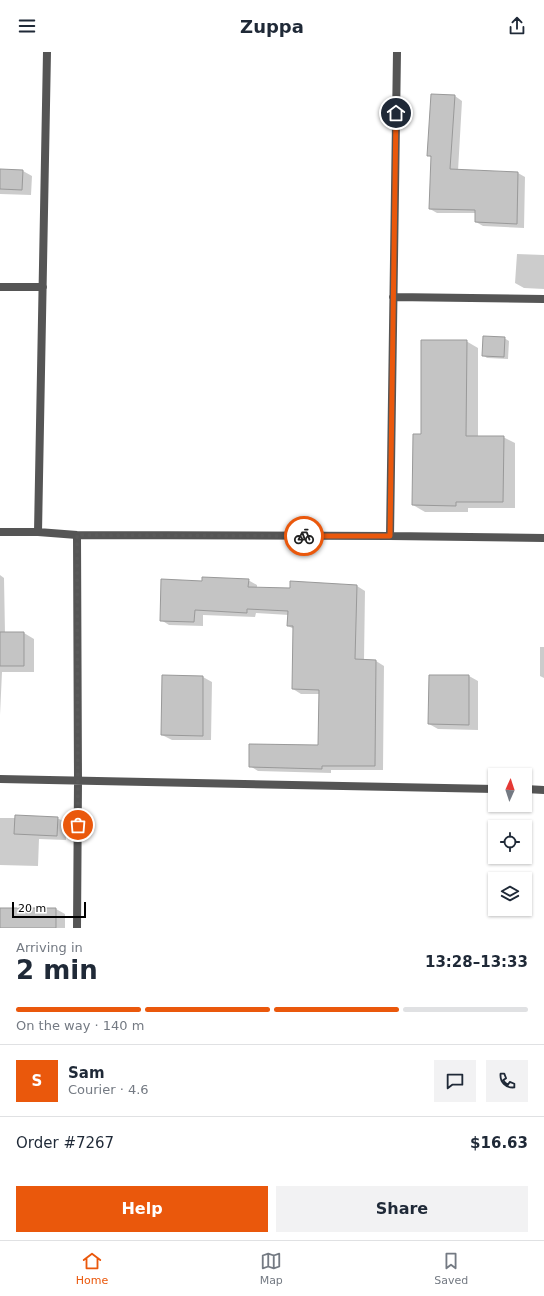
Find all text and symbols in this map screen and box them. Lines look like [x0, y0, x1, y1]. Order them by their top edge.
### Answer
icon: menu [16, 15, 38, 37]
icon: share [506, 15, 528, 37]
text: Zuppa [240, 16, 304, 37]
pin [379, 96, 413, 130]
icon: home [385, 102, 407, 124]
courier [284, 516, 324, 556]
icon: bike [293, 525, 315, 547]
north arrow [488, 768, 532, 812]
map controls [488, 768, 532, 916]
pin [61, 808, 95, 842]
icon: bag [67, 814, 89, 836]
button: locate [488, 820, 532, 864]
button: layers [488, 872, 532, 916]
scale bar [12, 900, 86, 919]
text: 20 m [18, 902, 46, 915]
text: Arriving in [16, 940, 83, 955]
text: 13:28–13:33 [425, 953, 528, 971]
text: 2 min [16, 955, 98, 985]
text: On the way · 140 m [16, 1018, 144, 1033]
button: chat [434, 1060, 476, 1102]
button: phone [486, 1060, 528, 1102]
text: Sam [68, 1064, 105, 1082]
text: S [32, 1072, 42, 1090]
text: Courier · 4.6 [68, 1082, 149, 1097]
text: Order #7267 [16, 1134, 114, 1152]
text: $16.63 [470, 1134, 528, 1152]
button: Help [16, 1186, 268, 1232]
button: Share [276, 1186, 528, 1232]
tab: Home [76, 1250, 108, 1287]
tab: Map [260, 1250, 283, 1287]
tab: Saved [434, 1250, 468, 1287]

